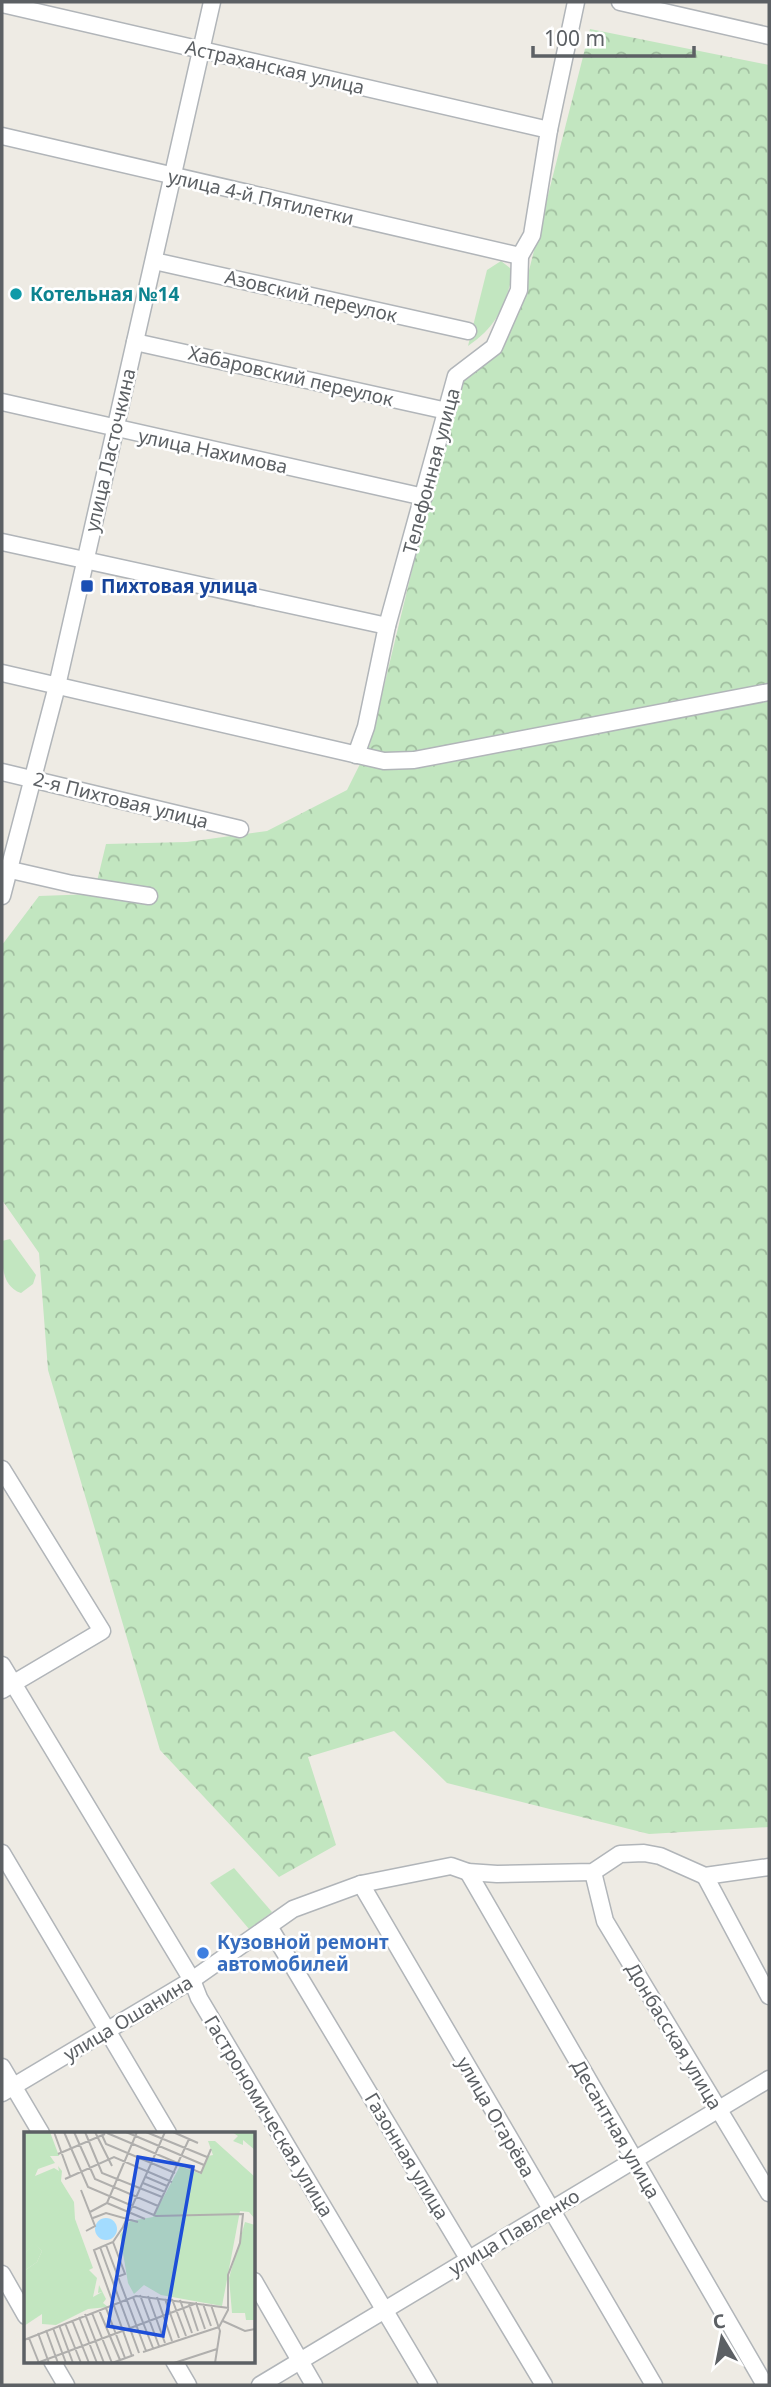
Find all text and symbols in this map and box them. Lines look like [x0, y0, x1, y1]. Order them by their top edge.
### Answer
scale bar [533, 14, 694, 58]
text: 100 m [544, 24, 605, 52]
street label: Астраханская улица [183, 34, 367, 100]
street label: улица 4-й Пятилетки [165, 163, 357, 231]
street label: Азовский переулок [222, 264, 400, 328]
place label: Котельная №14 [30, 281, 180, 307]
marker: Котельная №14 [8, 286, 24, 302]
street label: Хабаровский переулок [186, 340, 396, 412]
street label: улица Ласточкина [79, 366, 141, 534]
street label: Телефонная улица [396, 385, 466, 557]
street label: улица Нахимова [136, 423, 290, 479]
place label: Пихтовая улица [101, 573, 258, 599]
marker: Пихтовая улица [79, 578, 95, 594]
street label: 2-я Пихтовая улица [31, 766, 211, 834]
place label: Кузовной ремонт автомобилей [217, 1929, 389, 1977]
marker: Кузовной ремонт автомобилей [195, 1945, 211, 1961]
street label: Донбасская улица [620, 1958, 728, 2114]
street label: улица Ошанина [59, 1969, 197, 2067]
street label: Гастрономическая улица [198, 2010, 340, 2222]
street label: улица Огарёва [451, 2052, 541, 2182]
street label: Десантная улица [566, 2055, 666, 2203]
street label: Газонная улица [359, 2088, 455, 2224]
inset map [24, 2132, 256, 2362]
street label: улица Павленко [444, 2183, 584, 2281]
north arrow [687, 2303, 757, 2373]
text: С [711, 2307, 727, 2335]

